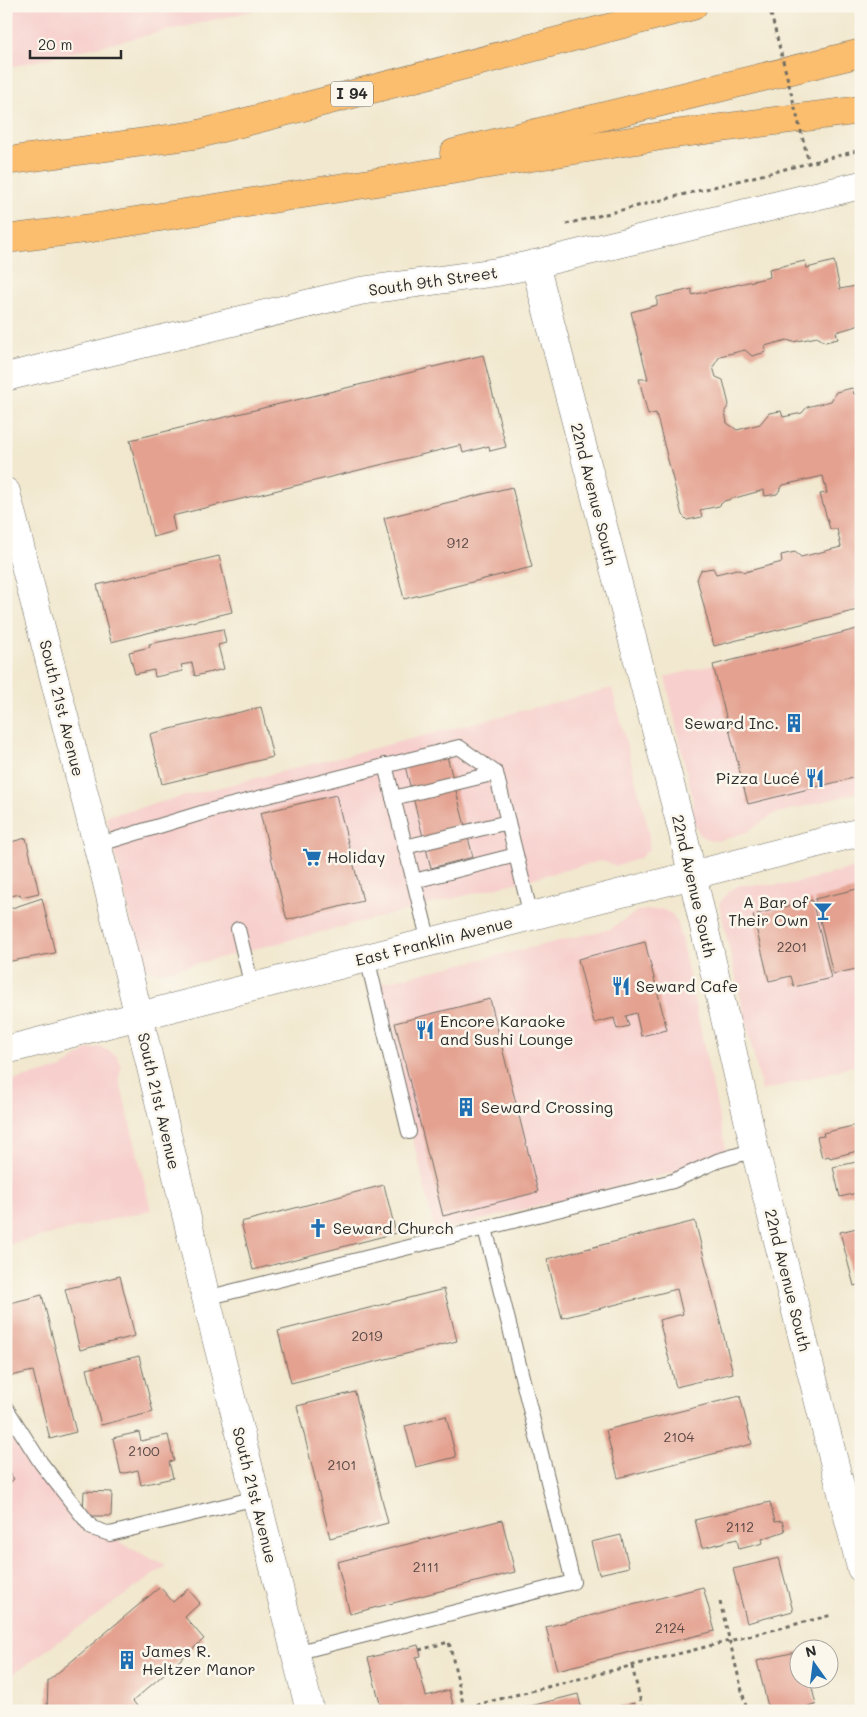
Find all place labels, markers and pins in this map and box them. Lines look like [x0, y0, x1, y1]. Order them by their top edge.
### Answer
place label: Seward Inc. [684, 712, 779, 733]
building icon: Seward Inc. [783, 712, 805, 734]
place label: Pizza Lucé [716, 767, 800, 788]
restaurant icon: Pizza Lucé [804, 767, 826, 789]
supermarket icon: Holiday [301, 846, 323, 868]
place label: Holiday [327, 846, 385, 867]
place label: A Bar of Their Own [728, 891, 809, 930]
bar icon: A Bar of Their Own [812, 900, 834, 922]
restaurant icon: Seward Cafe [610, 975, 632, 997]
place label: Seward Cafe [636, 975, 738, 996]
place label: Encore Karaoke and Sushi Lounge [440, 1010, 573, 1049]
restaurant icon: Encore Karaoke and Sushi Lounge [414, 1019, 436, 1041]
building icon: Seward Crossing [455, 1096, 477, 1118]
place label: Seward Crossing [481, 1096, 613, 1117]
church icon: Seward Church [307, 1217, 329, 1239]
place label: Seward Church [333, 1217, 453, 1238]
place label: James R. Heltzer Manor [142, 1640, 255, 1679]
building icon: James R. Heltzer Manor [116, 1649, 138, 1671]

